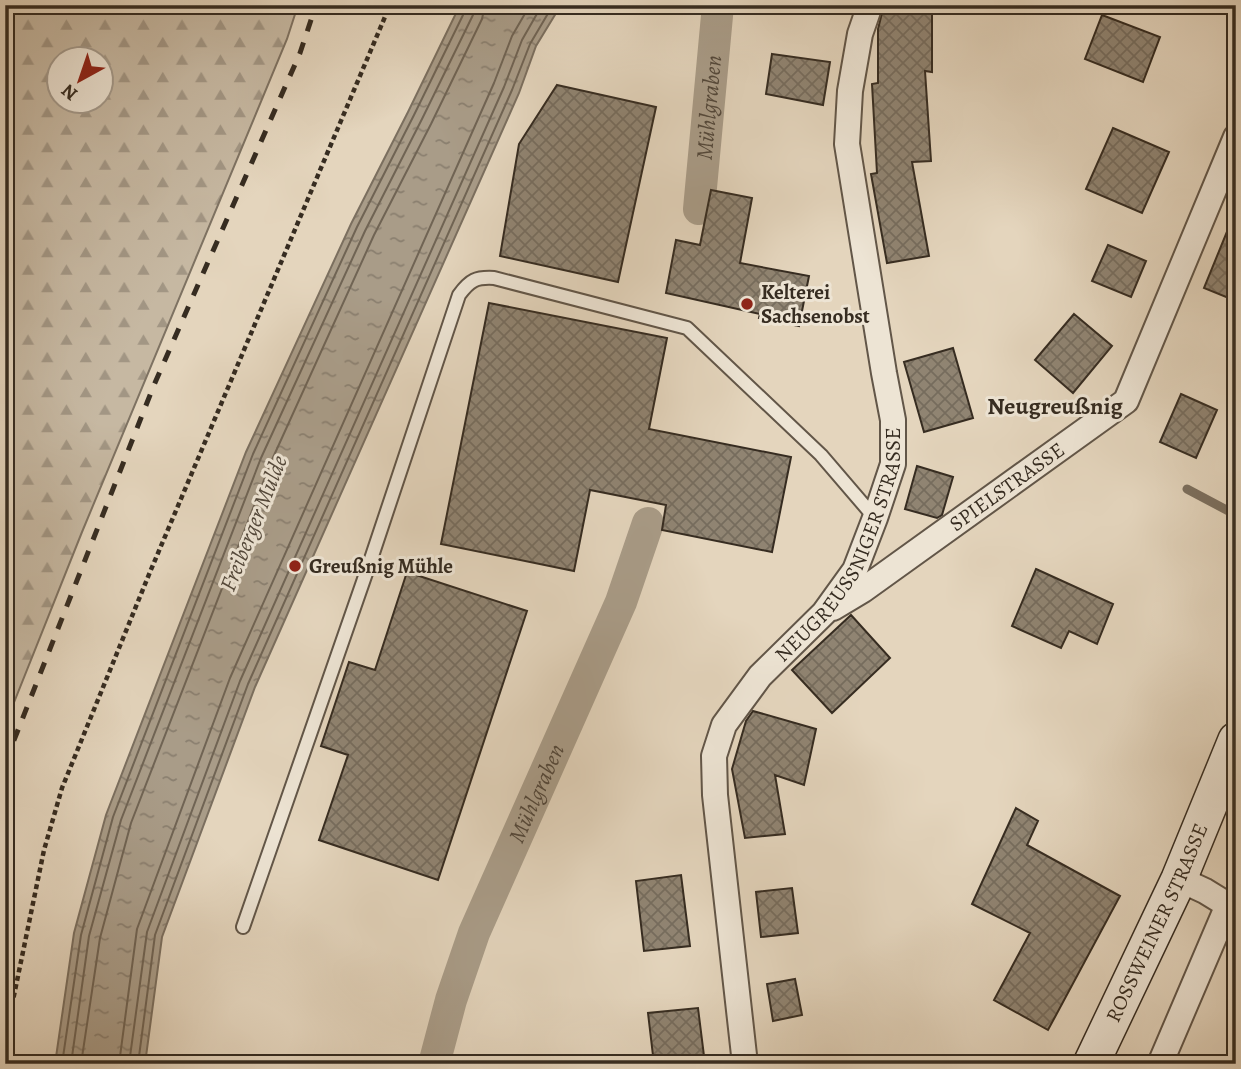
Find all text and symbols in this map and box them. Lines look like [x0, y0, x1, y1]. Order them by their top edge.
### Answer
north arrow [46, 46, 116, 116]
water label: Mühlgraben [689, 54, 729, 161]
text: N [56, 78, 83, 107]
place label: Kelterei Sachsenobst [761, 278, 870, 330]
marker: Kelterei Sachsenobst [739, 296, 755, 312]
district label: Neugreußnig [987, 390, 1123, 422]
street label: NEUGREUSSNIGER STRASSE [769, 427, 907, 668]
street label: SPIELSTRASSE [943, 436, 1070, 538]
water label: Freiberger Mulde [212, 451, 295, 596]
place label: Greußnig Mühle [309, 552, 453, 580]
marker: Greußnig Mühle [287, 558, 303, 574]
water label: Mühlgraben [501, 739, 572, 848]
street label: ROSSWEINER STRASSE [1099, 819, 1214, 1027]

